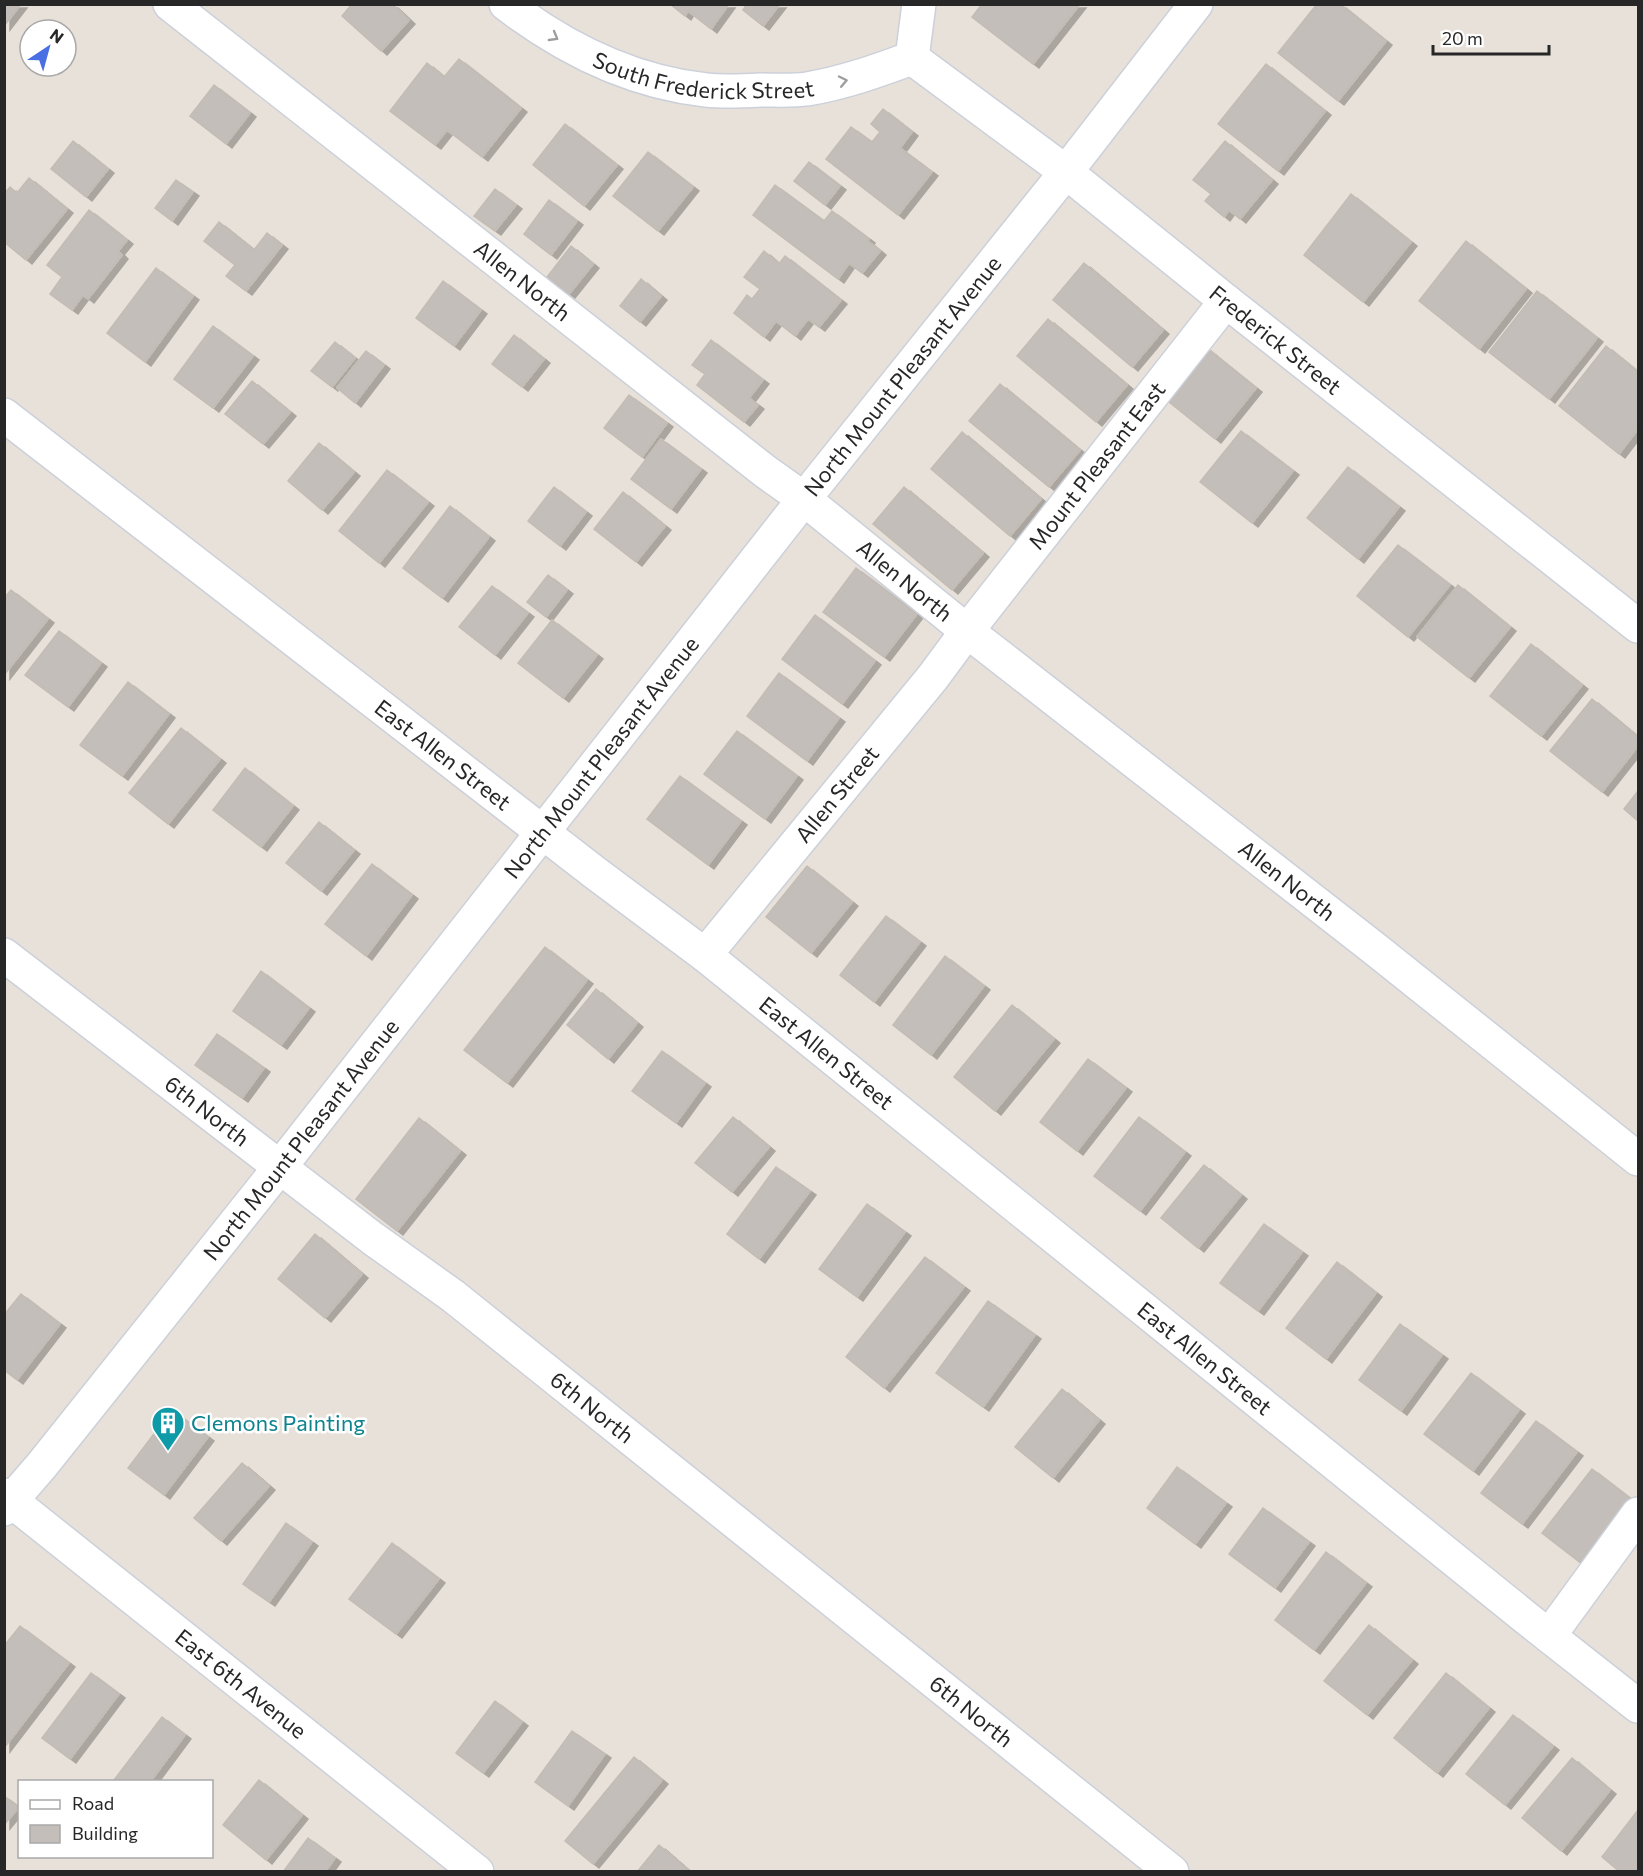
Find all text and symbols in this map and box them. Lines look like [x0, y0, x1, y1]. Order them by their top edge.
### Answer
north arrow [18, 18, 78, 78]
scale bar [1433, 18, 1548, 56]
text: N [47, 24, 68, 47]
text: 20 m [1442, 27, 1483, 49]
one-way arrow [548, 30, 559, 41]
street label: South Frederick Street [589, 45, 816, 104]
one-way arrow [838, 75, 848, 88]
street label: Allen North [469, 234, 576, 326]
street label: North Mount Pleasant Avenue [798, 250, 1006, 501]
street label: Frederick Street [1204, 279, 1347, 400]
street label: Mount Pleasant East [1022, 376, 1171, 555]
street label: Allen North [852, 533, 958, 627]
street label: North Mount Pleasant Avenue [498, 631, 704, 884]
street label: East Allen Street [370, 693, 516, 816]
street label: Allen Street [789, 740, 884, 848]
street label: Allen North [1234, 834, 1341, 926]
street label: East Allen Street [754, 990, 899, 1115]
street label: North Mount Pleasant Avenue [197, 1013, 404, 1265]
street label: 6th North [160, 1070, 255, 1152]
street label: East Allen Street [1132, 1296, 1278, 1420]
street label: 6th North [545, 1365, 640, 1449]
building icon: Clemons Painting [150, 1405, 186, 1452]
place label: Clemons Painting [191, 1409, 365, 1436]
street label: East 6th Avenue [170, 1623, 312, 1744]
street label: 6th North [924, 1669, 1019, 1752]
legend [18, 1780, 213, 1858]
text: Road [72, 1792, 114, 1814]
text: Building [72, 1822, 138, 1844]

